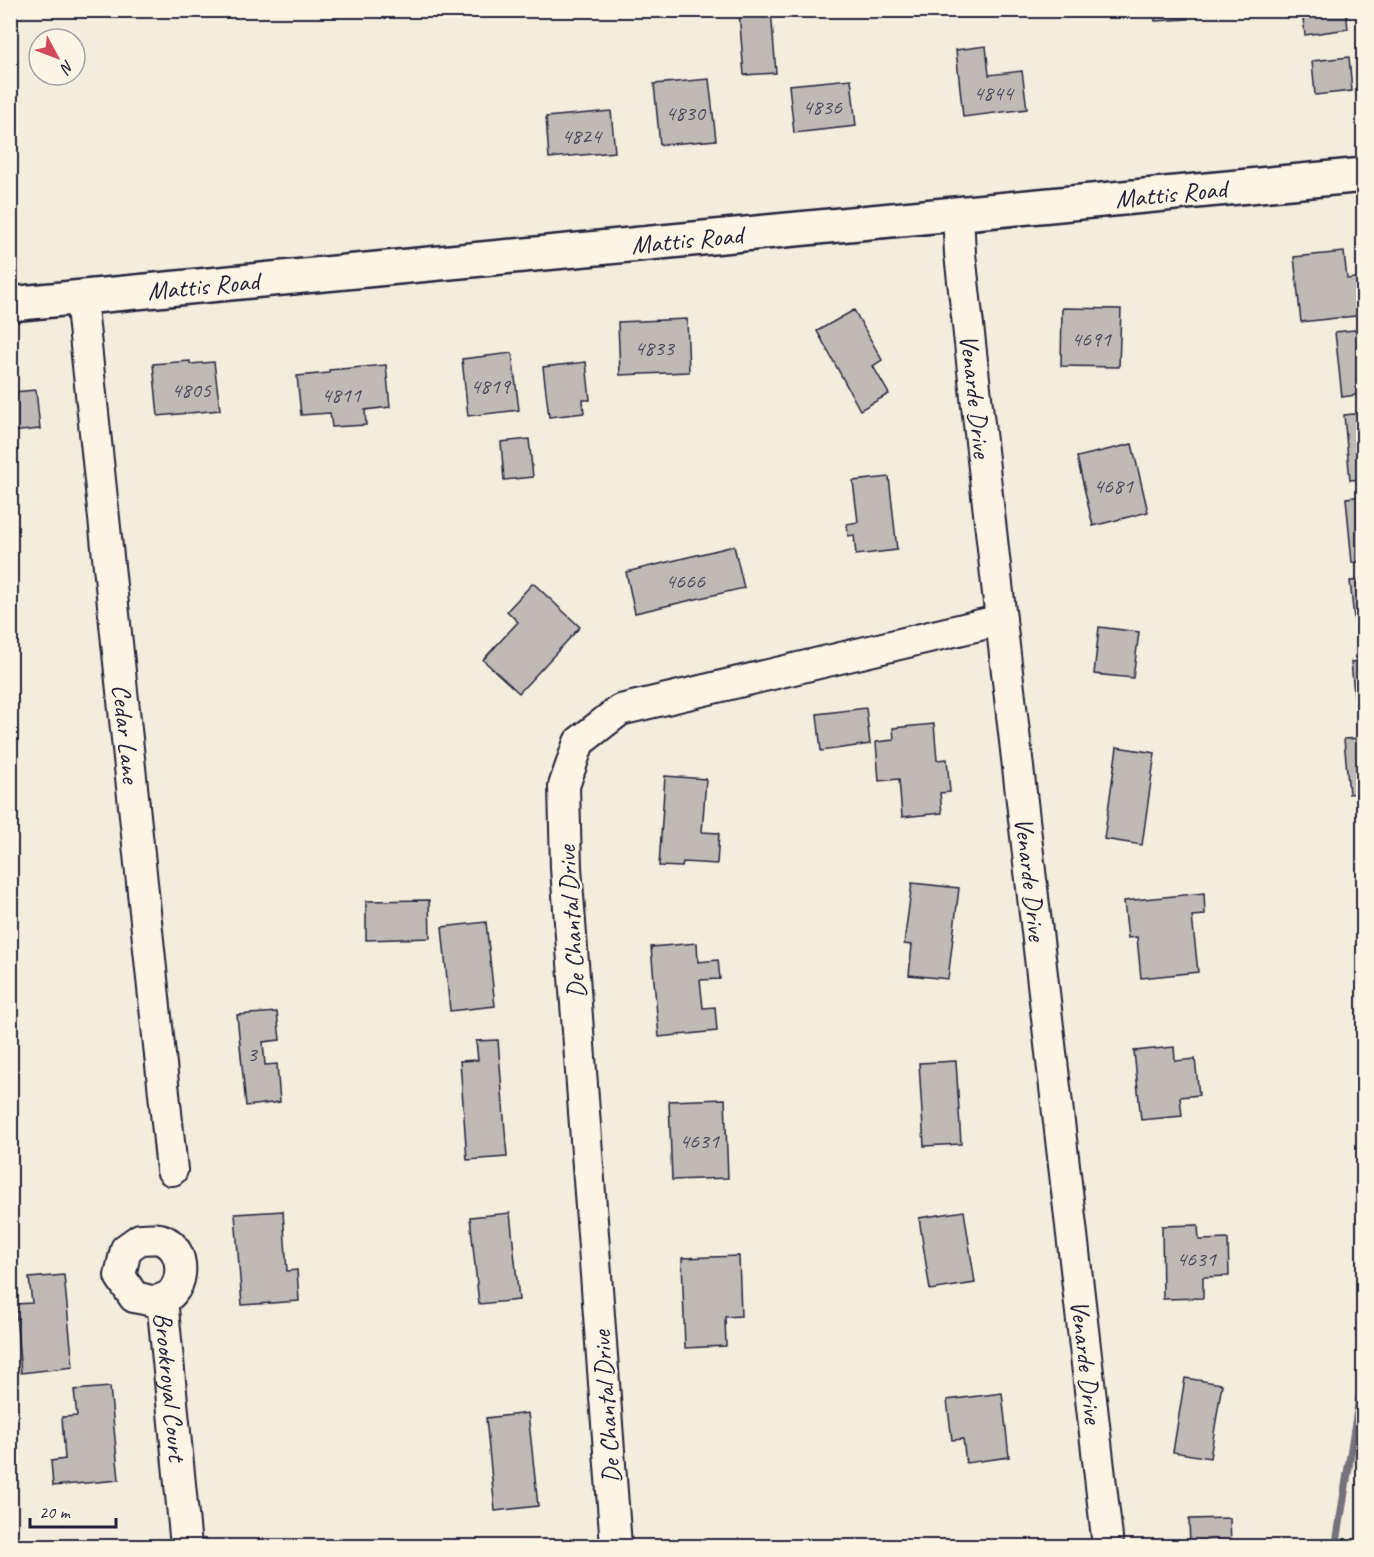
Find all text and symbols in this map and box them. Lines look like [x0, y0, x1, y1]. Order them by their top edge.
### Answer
north arrow [27, 27, 87, 87]
text: N [55, 56, 78, 79]
house number: 4844 [973, 79, 1015, 107]
house number: 4836 [802, 93, 843, 121]
house number: 4830 [665, 99, 707, 127]
house number: 4824 [561, 122, 603, 150]
street label: Mattis Road [1114, 172, 1232, 216]
street label: Mattis Road [630, 218, 748, 262]
street label: Mattis Road [146, 264, 264, 308]
house number: 4691 [1071, 325, 1112, 353]
street label: Venarde Drive [952, 333, 999, 461]
house number: 4833 [634, 334, 676, 362]
house number: 4819 [470, 372, 512, 400]
house number: 4805 [171, 376, 212, 404]
house number: 4811 [321, 381, 362, 409]
house number: 4681 [1093, 472, 1134, 500]
house number: 4666 [665, 567, 706, 595]
street label: Cedar Lane [104, 683, 148, 787]
street label: Venarde Drive [1007, 816, 1054, 944]
street label: De Chantal Drive [550, 843, 593, 999]
house number: 3 [247, 1040, 259, 1068]
house number: 4631 [679, 1127, 720, 1155]
house number: 4631 [1176, 1245, 1217, 1273]
street label: Venarde Drive [1063, 1298, 1110, 1427]
street label: Brookroyal Court [146, 1311, 194, 1465]
street label: De Chantal Drive [585, 1328, 628, 1484]
scale bar [30, 1491, 116, 1529]
text: 20 m [39, 1501, 72, 1523]

